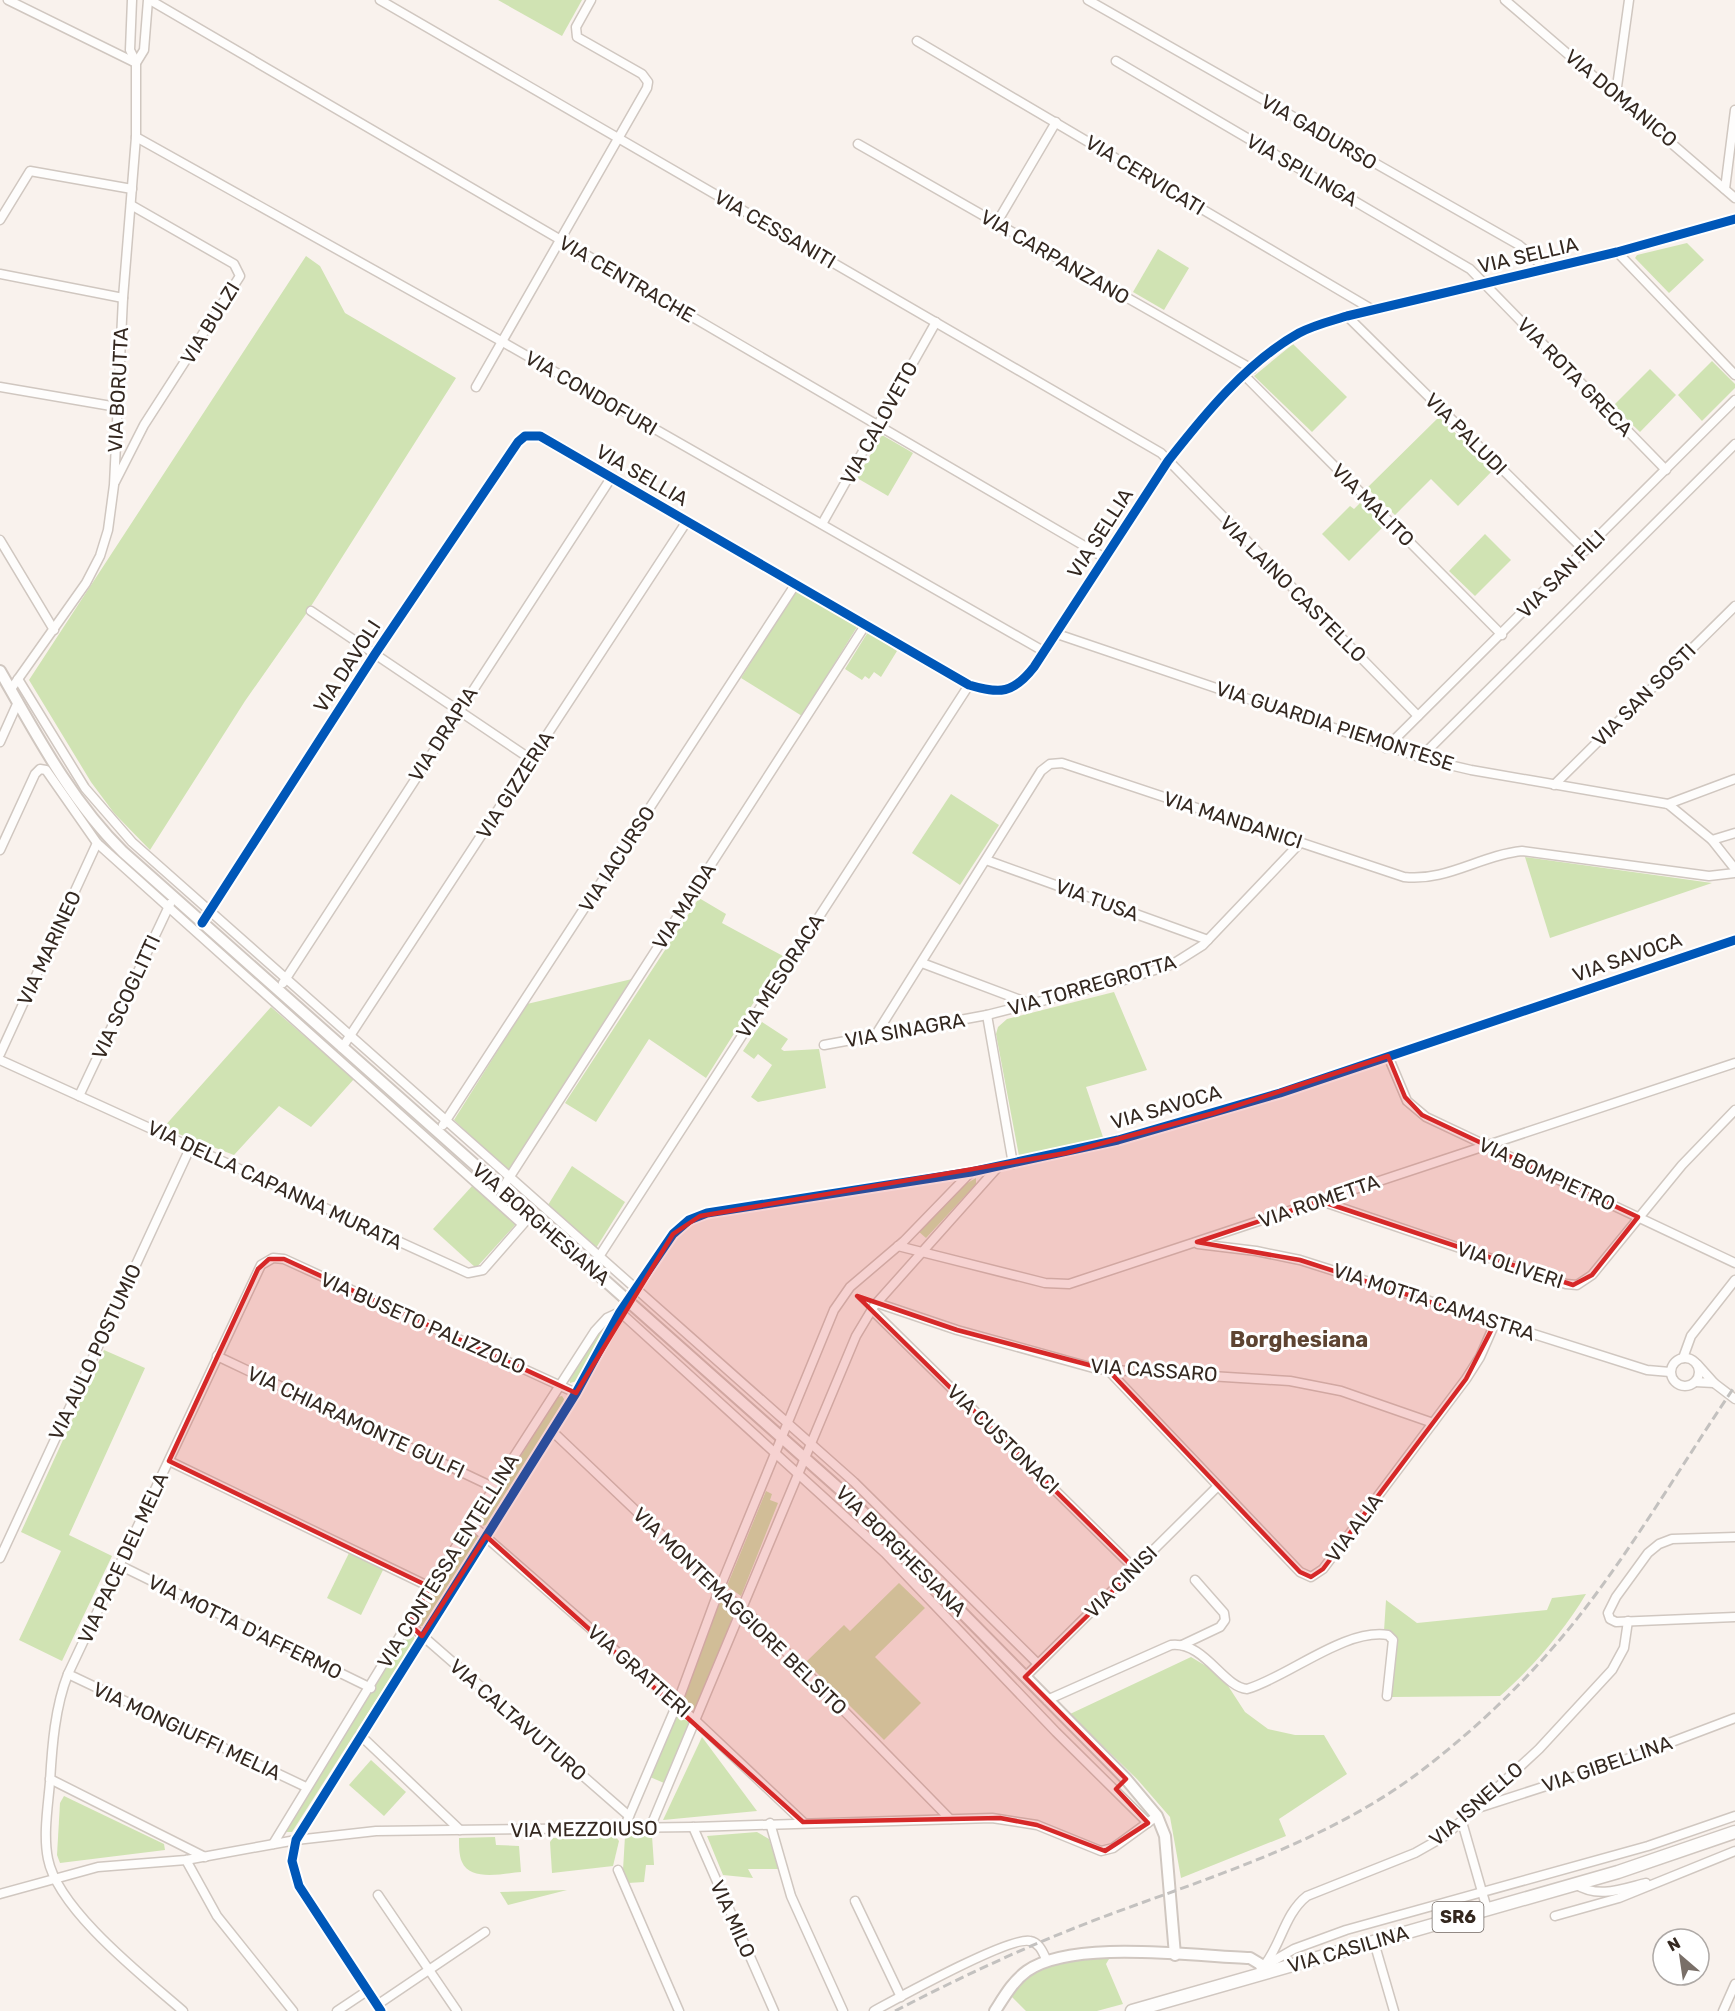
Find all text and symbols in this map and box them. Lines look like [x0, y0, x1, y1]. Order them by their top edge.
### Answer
street label: VIA DOMANICO [1560, 44, 1682, 152]
street label: VIA GADURSO [1257, 89, 1381, 175]
street label: VIA SPILINGA [1242, 128, 1362, 212]
street label: VIA CERVICATI [1081, 130, 1209, 220]
street label: VIA CESSANITI [710, 185, 840, 273]
street label: VIA CARPANZANO [976, 205, 1134, 309]
street label: VIA CENTRACHE [555, 230, 699, 328]
street label: VIA SELLIA [1475, 232, 1581, 278]
street label: VIA BULZI [175, 277, 245, 369]
street label: VIA ROTA GRECA [1512, 313, 1638, 441]
street label: VIA BORUTTA [103, 327, 133, 453]
street label: VIA CONDOFURI [521, 345, 661, 441]
street label: VIA CALOVETO [835, 357, 923, 489]
street label: VIA PALUDI [1420, 388, 1512, 480]
street label: VIA SELLIA [592, 439, 692, 511]
street label: VIA MALITO [1327, 459, 1419, 551]
street label: VIA SELLIA [1062, 484, 1138, 582]
street label: VIA LAINO CASTELLO [1215, 511, 1371, 667]
street label: VIA SAN FILI [1512, 525, 1610, 623]
street label: VIA DAVOLI [308, 615, 386, 717]
street label: VIA SAN SOSTI [1587, 638, 1701, 752]
street label: VIA GUARDIA PIEMONTESE [1213, 676, 1457, 776]
street label: VIA DRAPIA [403, 682, 483, 786]
street label: VIA GIZZERIA [471, 727, 559, 843]
street label: VIA MANDANICI [1161, 786, 1305, 854]
street label: VIA IACURSO [574, 802, 660, 916]
street label: VIA MAIDA [647, 858, 721, 954]
street label: VIA TUSA [1052, 874, 1142, 926]
street label: VIA MARINEO [12, 887, 86, 1009]
street label: VIA MESORACA [731, 909, 829, 1043]
street label: VIA SAVOCA [1569, 927, 1685, 987]
street label: VIA SCOGLITTI [87, 931, 165, 1063]
street label: VIA TORREGROTTA [1005, 950, 1179, 1020]
street label: VIA SINAGRA [843, 1008, 967, 1052]
street label: VIA SAVOCA [1108, 1080, 1224, 1134]
street label: VIA DELLA CAPANNA MURATA [144, 1115, 406, 1255]
street label: VIA BOMPIETRO [1475, 1132, 1619, 1216]
street label: VIA BORGHESIANA [467, 1158, 615, 1290]
street label: VIA ROMETTA [1256, 1169, 1382, 1233]
street label: VIA OLIVERI [1454, 1237, 1566, 1293]
street label: VIA MOTTA CAMASTRA [1330, 1258, 1538, 1346]
street label: VIA AULO POSTUMIO [44, 1260, 146, 1444]
street label: VIA BUSETO PALIZZOLO [317, 1267, 529, 1379]
district label: Borghesiana [1230, 1326, 1368, 1353]
street label: VIA CASSARO [1090, 1354, 1218, 1386]
street label: VIA CHIARAMONTE GULFI [243, 1361, 469, 1483]
street label: VIA CUSTONACI [942, 1379, 1064, 1499]
street label: VIA CONTESSA ENTELLINA [372, 1449, 524, 1673]
street label: VIA PACE DEL MELA [73, 1469, 173, 1647]
street label: VIA BORGHESIANA [831, 1481, 971, 1621]
street label: VIA ALIA [1321, 1489, 1387, 1567]
street label: VIA MONTEMAGGIORE BELSITO [628, 1502, 852, 1720]
street label: VIA CINISI [1080, 1541, 1162, 1623]
street label: VIA MOTTA D'AFFERMO [144, 1570, 346, 1684]
street label: VIA GRATTERI [583, 1620, 695, 1722]
street label: VIA CALTAVUTURO [445, 1654, 591, 1786]
street label: VIA MONGIUFFI MELIA [89, 1677, 285, 1785]
street label: VIA GIBELLINA [1539, 1730, 1675, 1798]
street label: VIA ISNELLO [1424, 1757, 1528, 1851]
street label: VIA MEZZOIUSO [510, 1816, 658, 1842]
street label: VIA MILO [705, 1877, 761, 1961]
road number: SR6 [1432, 1902, 1484, 1932]
street label: VIA CASILINA [1285, 1920, 1411, 1978]
north arrow [1651, 1927, 1711, 1987]
text: N [1664, 1933, 1684, 1955]

